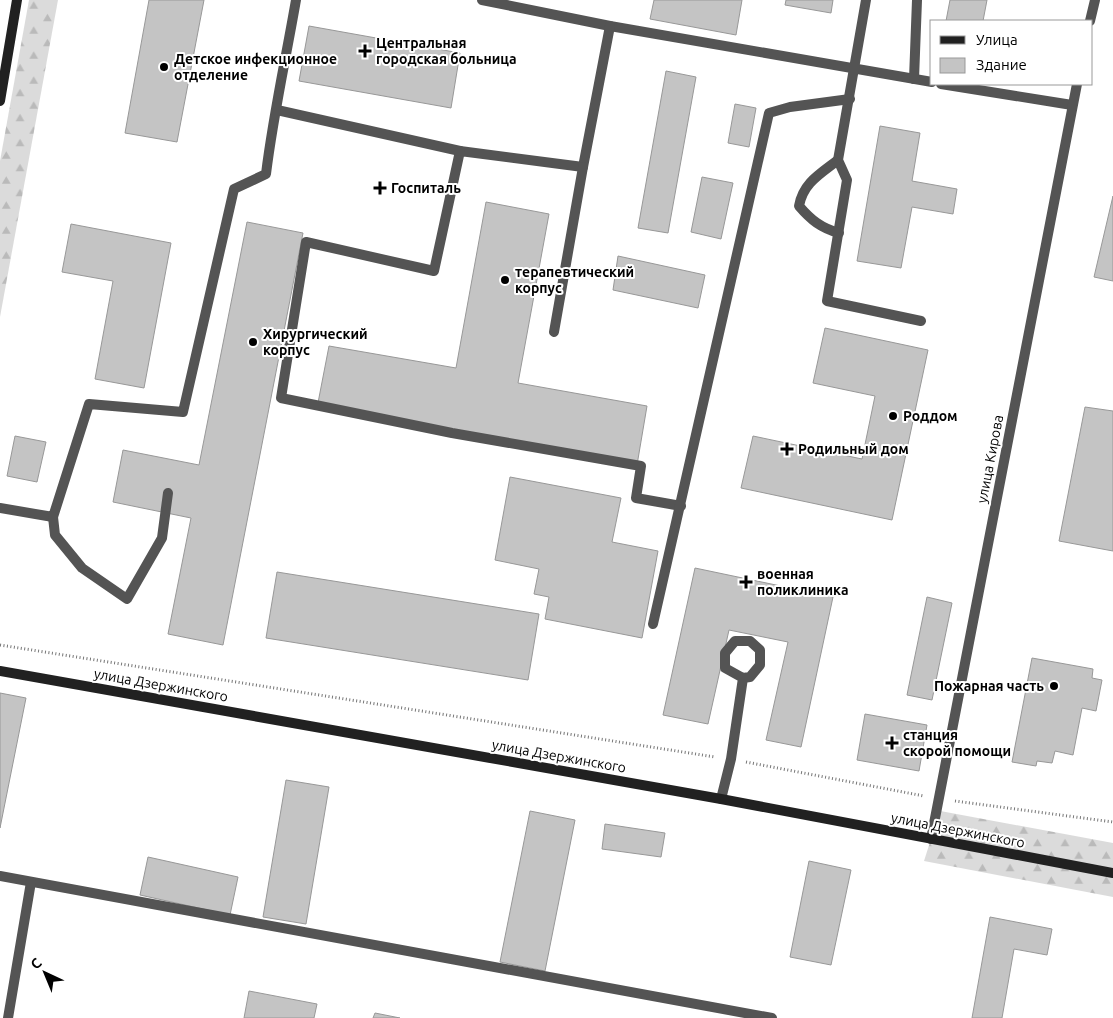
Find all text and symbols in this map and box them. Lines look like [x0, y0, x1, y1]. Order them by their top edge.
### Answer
legend [930, 20, 1093, 85]
text: Улица [976, 31, 1018, 48]
place label: Центральная городская больница [376, 35, 517, 67]
marker: Центральная городская больница [358, 44, 372, 58]
place label: Детское инфекционное отделение [174, 51, 337, 83]
text: Здание [976, 56, 1027, 73]
marker: Детское инфекционное отделение [158, 61, 170, 73]
place label: Госпиталь [391, 180, 461, 196]
marker: Госпиталь [373, 181, 387, 195]
place label: терапевтический корпус [515, 264, 634, 296]
marker: терапевтический корпус [499, 274, 511, 286]
place label: Хирургический корпус [263, 326, 368, 358]
marker: Хирургический корпус [247, 336, 259, 348]
place label: Роддом [903, 408, 958, 424]
marker: Роддом [887, 410, 899, 422]
street label: улица Кирова [974, 413, 1006, 505]
place label: Родильный дом [798, 441, 909, 457]
marker: Родильный дом [780, 442, 794, 456]
place label: военная поликлиника [757, 566, 849, 598]
marker: военная поликлиника [739, 575, 753, 589]
street label: улица Дзержинского [93, 665, 229, 705]
place label: Пожарная часть [934, 678, 1044, 694]
marker: Пожарная часть [1048, 680, 1060, 692]
place label: станция скорой помощи [903, 727, 1011, 759]
street label: улица Дзержинского [491, 736, 627, 776]
marker: станция скорой помощи [885, 736, 899, 750]
street label: улица Дзержинского [890, 809, 1026, 851]
north arrow [20, 948, 70, 998]
text: С [27, 955, 45, 973]

